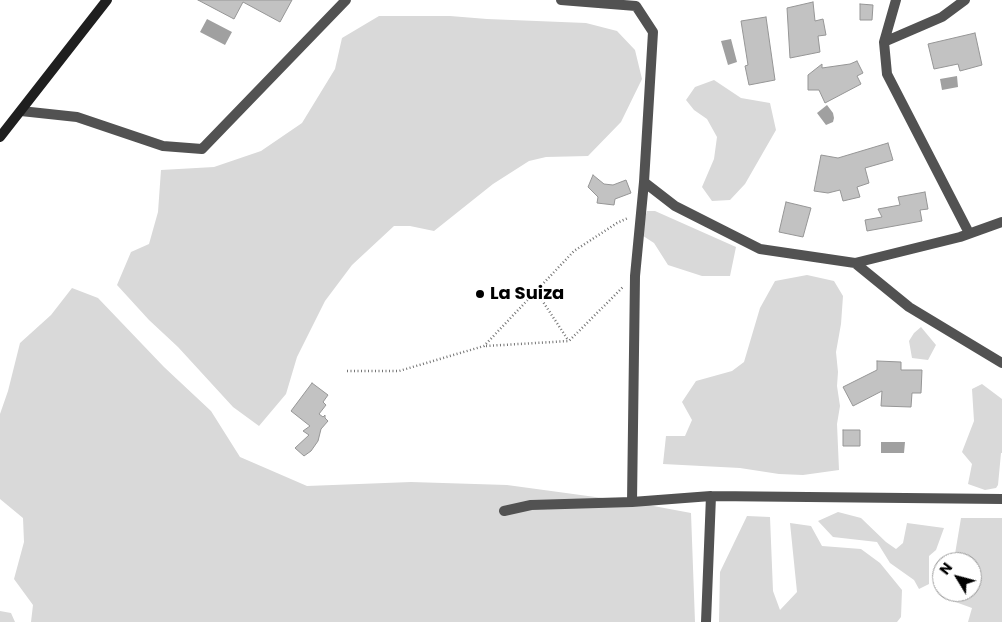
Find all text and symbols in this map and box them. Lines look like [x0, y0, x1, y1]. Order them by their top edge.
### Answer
place label: La Suiza [490, 283, 564, 305]
marker: La Suiza [474, 288, 486, 300]
north arrow [932, 552, 982, 602]
text: N [935, 558, 957, 579]

